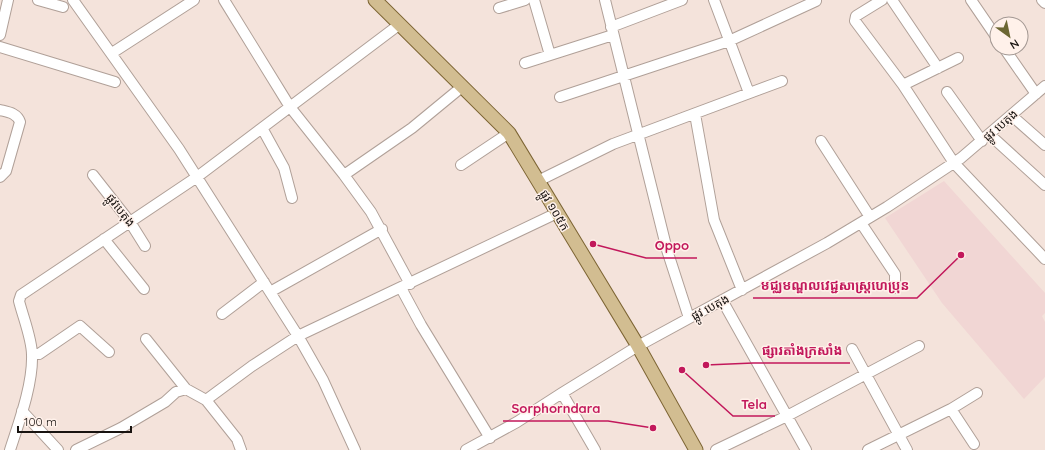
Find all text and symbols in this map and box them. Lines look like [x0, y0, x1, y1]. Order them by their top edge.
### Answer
north arrow [989, 16, 1029, 56]
text: N [1007, 36, 1022, 52]
street label: ផ្លូវ បេតុង [980, 106, 1023, 147]
street label: ផ្លូវ ១០៥ក [534, 187, 573, 235]
street label: ផ្លូវបេតុង [101, 190, 139, 232]
callout: Oppo [646, 233, 697, 258]
text: Oppo [655, 237, 689, 253]
callout: មជ្ឈមណ្ឌលវេជ្ជសាស្ត្រហេប្រុន [753, 273, 917, 298]
text: មជ្ឈមណ្ឌលវេជ្ជសាស្ត្រហេប្រុន [761, 277, 909, 294]
street label: ផ្លូវ បេតុង [688, 291, 733, 326]
callout: ផ្សារតាំងក្រសាំង [753, 338, 850, 363]
text: ផ្សារតាំងក្រសាំង [762, 342, 842, 359]
callout: Tela [733, 391, 775, 416]
callout: Sorphorndara [503, 396, 608, 421]
text: Tela [741, 396, 767, 412]
text: Sorphorndara [512, 400, 600, 416]
scale bar [18, 408, 131, 434]
text: 100 m [24, 414, 57, 429]

